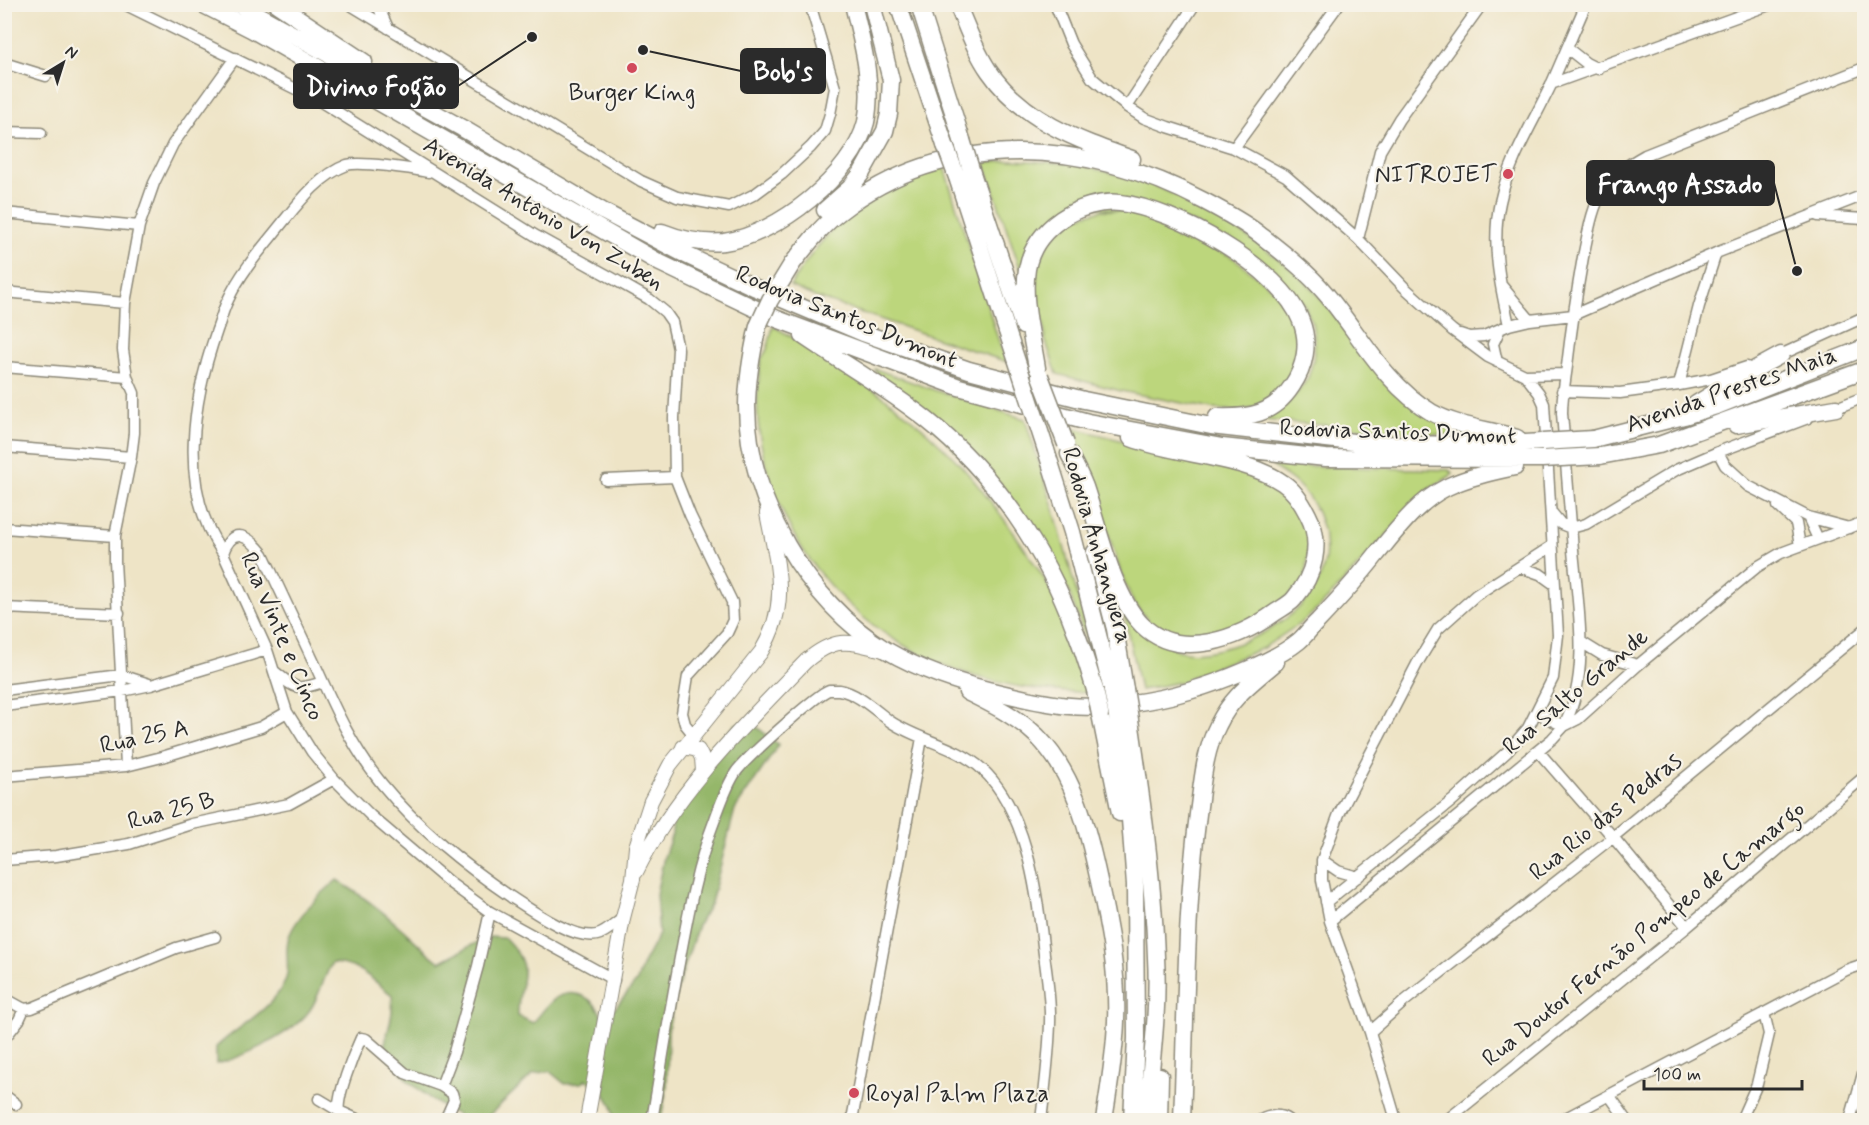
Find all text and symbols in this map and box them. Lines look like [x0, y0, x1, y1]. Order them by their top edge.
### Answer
north arrow [33, 33, 93, 93]
text: N [61, 41, 82, 64]
callout: Bob's [741, 49, 825, 93]
text: Bob's [753, 56, 813, 90]
marker: Burger King [625, 61, 639, 75]
callout: Divino Fogão [294, 64, 458, 108]
text: Divino Fogão [306, 71, 446, 108]
place label: Burger King [569, 78, 695, 111]
street label: Avenida Antônio Von Zuben [417, 130, 669, 299]
place label: NITROJET [1375, 160, 1497, 191]
callout: Frango Assado [1587, 161, 1774, 205]
marker: NITROJET [1501, 167, 1515, 181]
text: Frango Assado [1598, 169, 1763, 204]
street label: Rodovia Santos Dumont [731, 259, 962, 376]
street label: Avenida Prestes Maia [1622, 340, 1841, 441]
street label: Rodovia Santos Dumont [1279, 413, 1517, 452]
street label: Rodovia Anhanguera [1054, 444, 1139, 647]
street label: Rua Vinte e Cinco [232, 548, 331, 726]
street label: Rua Salto Grande [1496, 622, 1656, 762]
street label: Rua 25 A [97, 713, 191, 762]
street label: Rua Rio das Pedras [1523, 746, 1689, 888]
street label: Rua 25 B [124, 785, 219, 838]
street label: Rua Doutor Fernão Pompeo de Camargo [1476, 794, 1814, 1076]
scale bar [1644, 1053, 1802, 1091]
text: 100 m [1653, 1063, 1701, 1087]
place label: Royal Palm Plaza [866, 1079, 1049, 1110]
marker: Royal Palm Plaza [847, 1086, 861, 1100]

